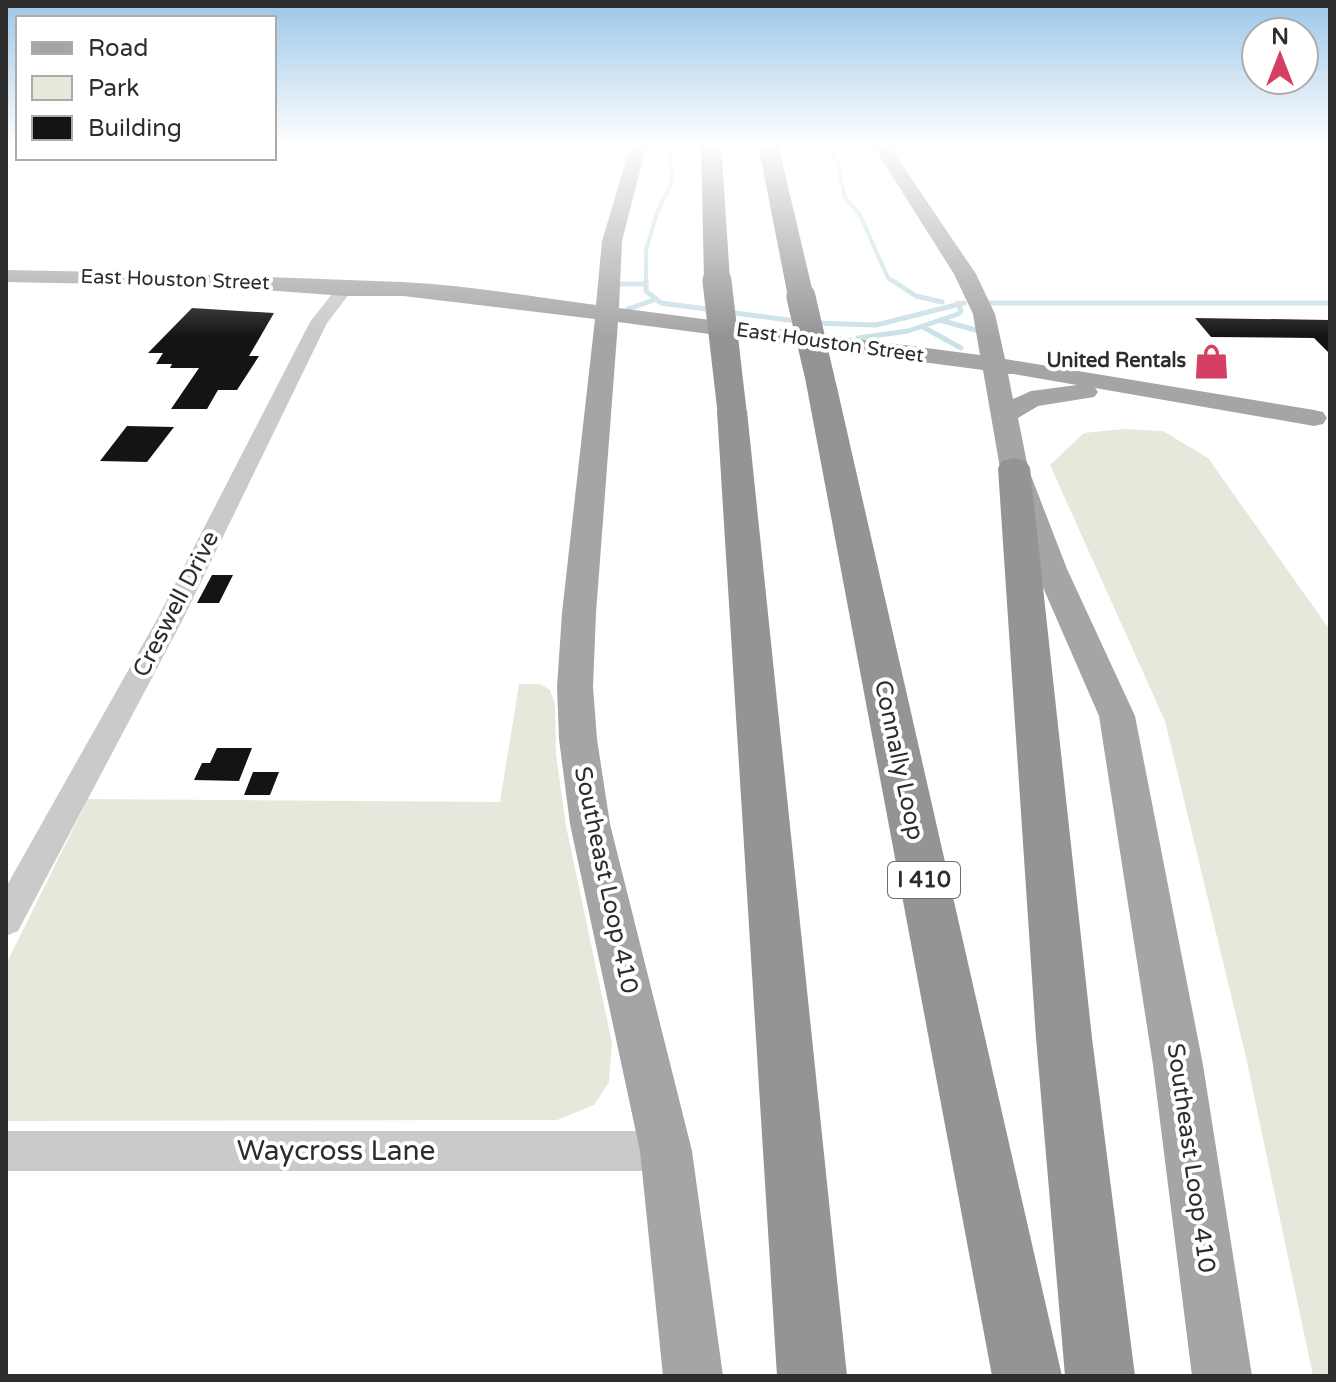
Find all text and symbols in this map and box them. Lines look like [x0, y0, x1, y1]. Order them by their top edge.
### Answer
legend [16, 16, 276, 160]
north arrow [1240, 16, 1320, 96]
text: N [1271, 24, 1289, 50]
text: Road [88, 34, 148, 63]
text: Park [88, 74, 139, 103]
text: Building [88, 114, 182, 143]
street label: East Houston Street [80, 265, 270, 295]
street label: East Houston Street [735, 318, 926, 368]
shop icon: United Rentals [1193, 342, 1231, 380]
place label: United Rentals [1046, 349, 1186, 373]
street label: Creswell Drive [127, 526, 225, 682]
street label: Connally Loop [868, 677, 930, 843]
street label: Southeast Loop 410 [568, 764, 644, 996]
road number: I 410 [888, 862, 960, 898]
street label: Southeast Loop 410 [1161, 1041, 1221, 1275]
street label: Waycross Lane [237, 1134, 435, 1168]

